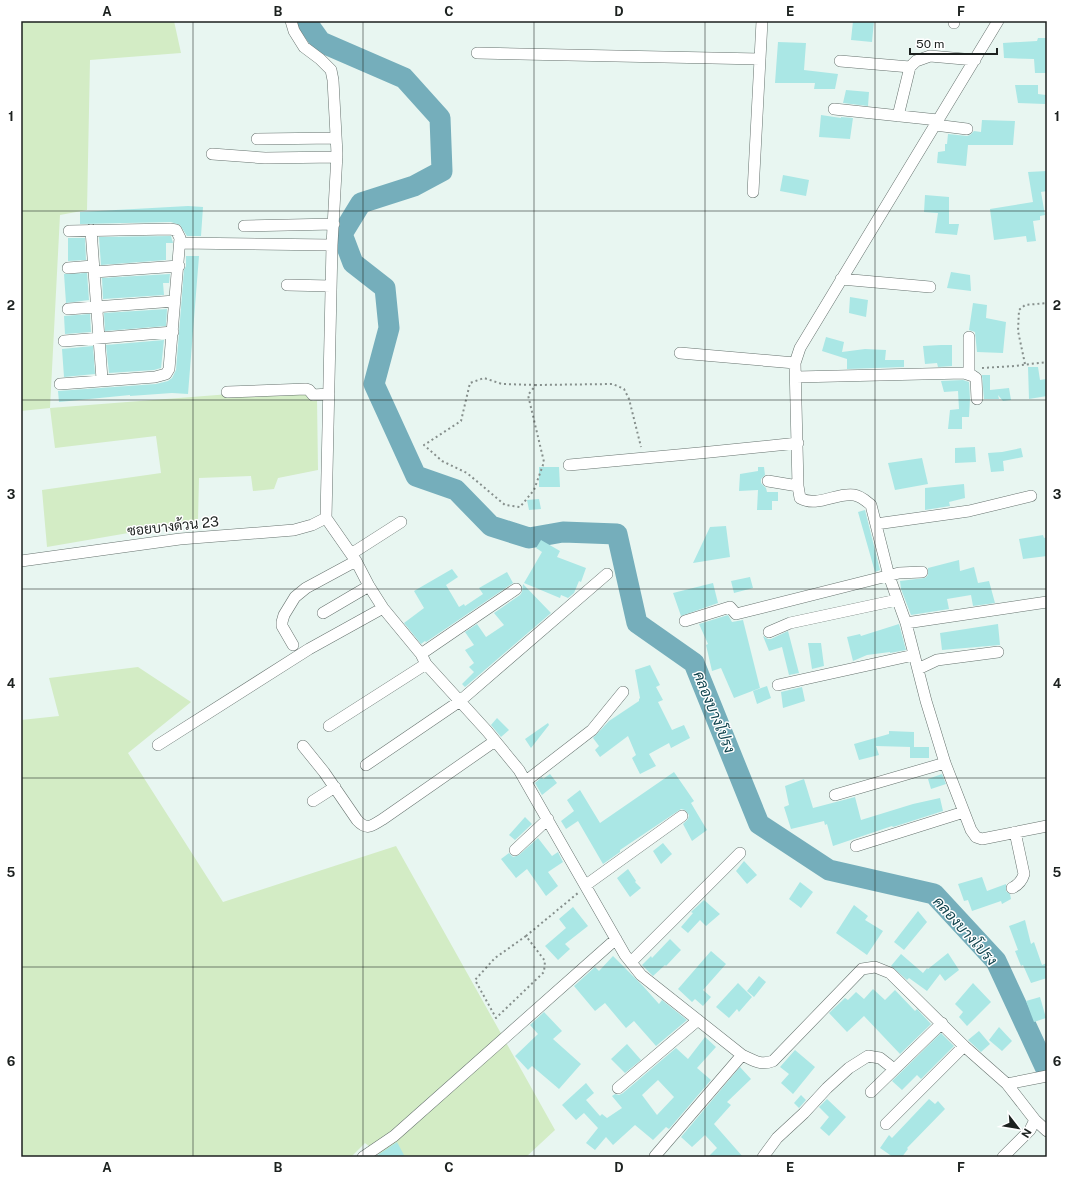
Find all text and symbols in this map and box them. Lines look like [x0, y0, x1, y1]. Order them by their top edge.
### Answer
text: A [102, 4, 112, 19]
text: B [274, 4, 283, 19]
text: C [444, 4, 454, 19]
text: D [614, 4, 624, 19]
text: E [786, 4, 794, 19]
text: F [957, 4, 965, 19]
scale bar [910, 30, 997, 56]
text: 50 m [916, 37, 944, 51]
text: 1 [8, 109, 14, 124]
text: 1 [1054, 109, 1060, 124]
text: 2 [7, 298, 15, 313]
text: 2 [1053, 298, 1061, 313]
text: 3 [7, 487, 16, 502]
text: 3 [1053, 487, 1062, 502]
street label: ซอยบางด้วน 23 [126, 512, 220, 539]
water label: คลองบางโปรง [690, 668, 740, 755]
text: 4 [7, 676, 16, 691]
text: 4 [1053, 676, 1062, 691]
text: 5 [7, 865, 16, 880]
text: 5 [1053, 865, 1062, 880]
water label: คลองบางโปรง [930, 892, 1002, 969]
text: 6 [7, 1054, 16, 1069]
text: 6 [1053, 1054, 1062, 1069]
north arrow [998, 1108, 1038, 1148]
text: N [1019, 1126, 1034, 1140]
text: A [102, 1160, 112, 1175]
text: B [274, 1160, 283, 1175]
text: C [444, 1160, 454, 1175]
text: D [614, 1160, 624, 1175]
text: E [786, 1160, 794, 1175]
text: F [957, 1160, 965, 1175]

